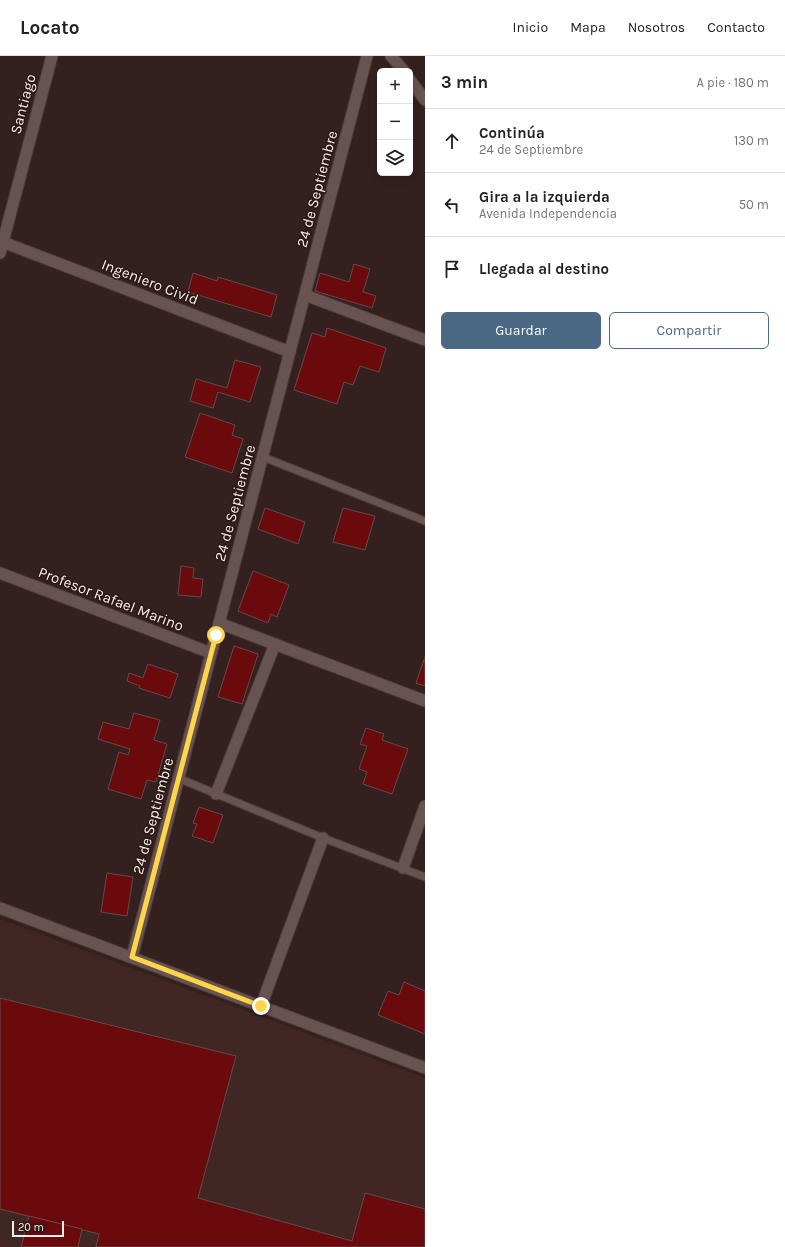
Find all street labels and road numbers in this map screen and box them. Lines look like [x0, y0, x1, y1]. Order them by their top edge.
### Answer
street label: Santiago [6, 72, 40, 136]
street label: 24 de Septiembre [293, 129, 341, 249]
street label: Ingeniero Civid [99, 255, 201, 309]
street label: 24 de Septiembre [211, 443, 259, 563]
street label: Profesor Rafael Marino [36, 563, 186, 635]
street label: 24 de Septiembre [129, 756, 177, 876]

